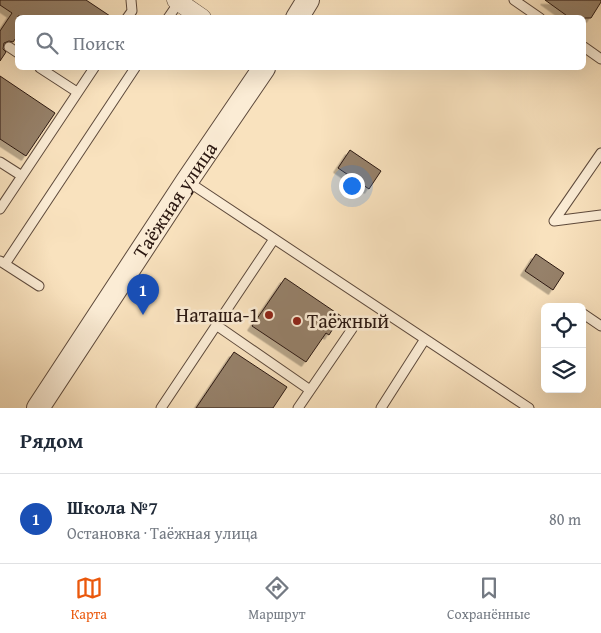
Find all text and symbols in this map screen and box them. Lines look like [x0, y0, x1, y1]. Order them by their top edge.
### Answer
search box [15, 15, 586, 70]
icon: search [33, 29, 61, 57]
text: Поиск [73, 29, 125, 57]
street label: Таёжная улица [125, 135, 224, 264]
your location [339, 173, 365, 199]
pin: 1 [127, 274, 159, 315]
place label: Наташа-1 [176, 300, 259, 329]
map controls [541, 303, 586, 393]
button: locate [541, 303, 586, 348]
place label: Таёжный [307, 306, 389, 335]
marker: Наташа-1 [263, 309, 275, 321]
marker: Таёжный [291, 315, 303, 327]
button: layers [541, 348, 586, 393]
text: Рядом [20, 425, 83, 456]
text: Школа №7 [67, 493, 158, 521]
text: 1 [32, 507, 40, 531]
text: 80 m [549, 507, 581, 531]
text: Остановка · Таёжная улица [67, 521, 258, 545]
tab: Карта [71, 574, 107, 624]
tab: Маршрут [248, 574, 306, 624]
tab: Сохранённые [447, 574, 530, 624]

